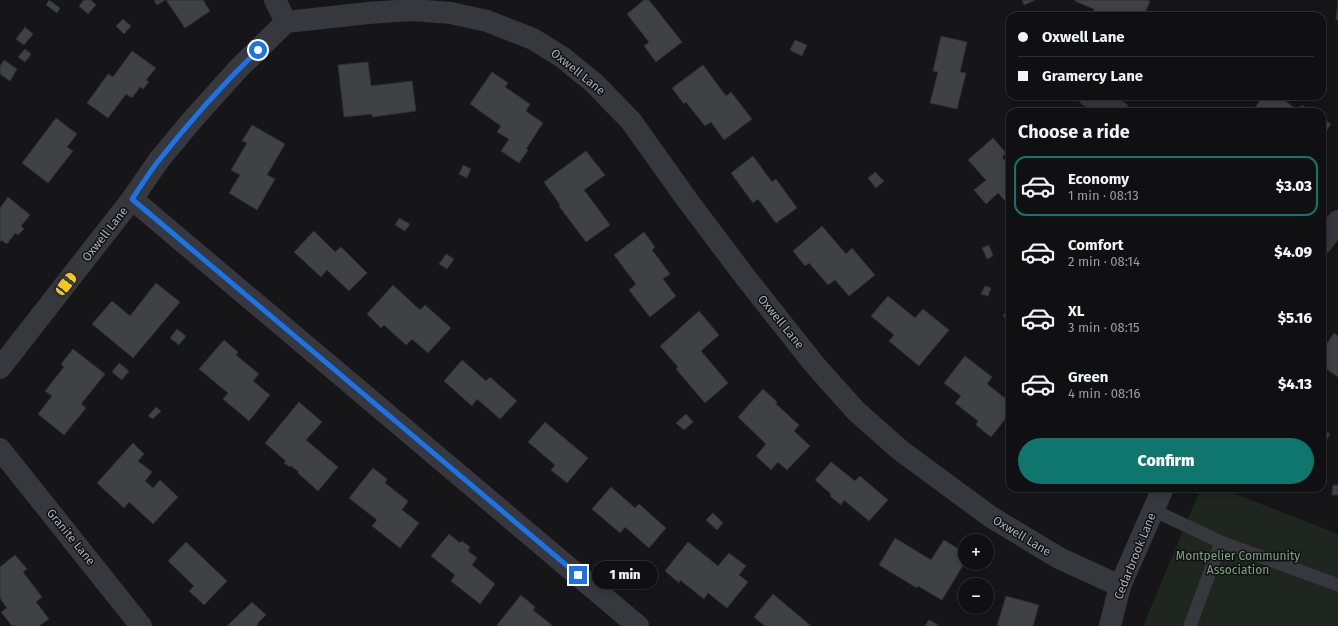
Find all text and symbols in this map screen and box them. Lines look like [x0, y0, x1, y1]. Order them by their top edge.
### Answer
text: Oxwell Lane [1042, 28, 1125, 46]
route start [249, 41, 267, 59]
street label: Oxwell Lane [548, 46, 608, 98]
text: Gramercy Lane [1042, 67, 1143, 85]
text: Choose a ride [1018, 121, 1130, 143]
icon: car [1020, 168, 1056, 204]
text: Economy [1068, 170, 1129, 188]
text: $3.03 [1276, 177, 1312, 195]
text: 1 min · 08:13 [1068, 188, 1139, 203]
street label: Oxwell Lane [79, 204, 131, 264]
icon: car [1020, 234, 1056, 270]
text: Comfort [1068, 236, 1124, 254]
text: $4.09 [1274, 243, 1312, 261]
text: 2 min · 08:14 [1068, 254, 1140, 269]
car [54, 271, 78, 297]
street label: Oxwell Lane [755, 292, 807, 352]
icon: car [1020, 300, 1056, 336]
text: XL [1068, 302, 1084, 320]
text: $5.16 [1278, 309, 1312, 327]
text: 3 min · 08:15 [1068, 320, 1140, 335]
icon: car [1020, 366, 1056, 402]
text: Green [1068, 368, 1108, 386]
text: $4.13 [1278, 375, 1312, 393]
text: 4 min · 08:16 [1068, 386, 1140, 401]
button: Confirm [1018, 438, 1314, 484]
street label: Granite Lane [44, 506, 98, 568]
street label: Cedarbrook Lane [1111, 511, 1159, 601]
street label: Oxwell Lane [990, 513, 1054, 559]
map controls [958, 534, 994, 614]
button: + [958, 534, 994, 570]
park label: Montpelier Community Association [1176, 549, 1300, 577]
callout: 1 min [592, 561, 658, 589]
route end [569, 566, 587, 584]
text: 1 min [609, 567, 641, 582]
button: − [958, 578, 994, 614]

